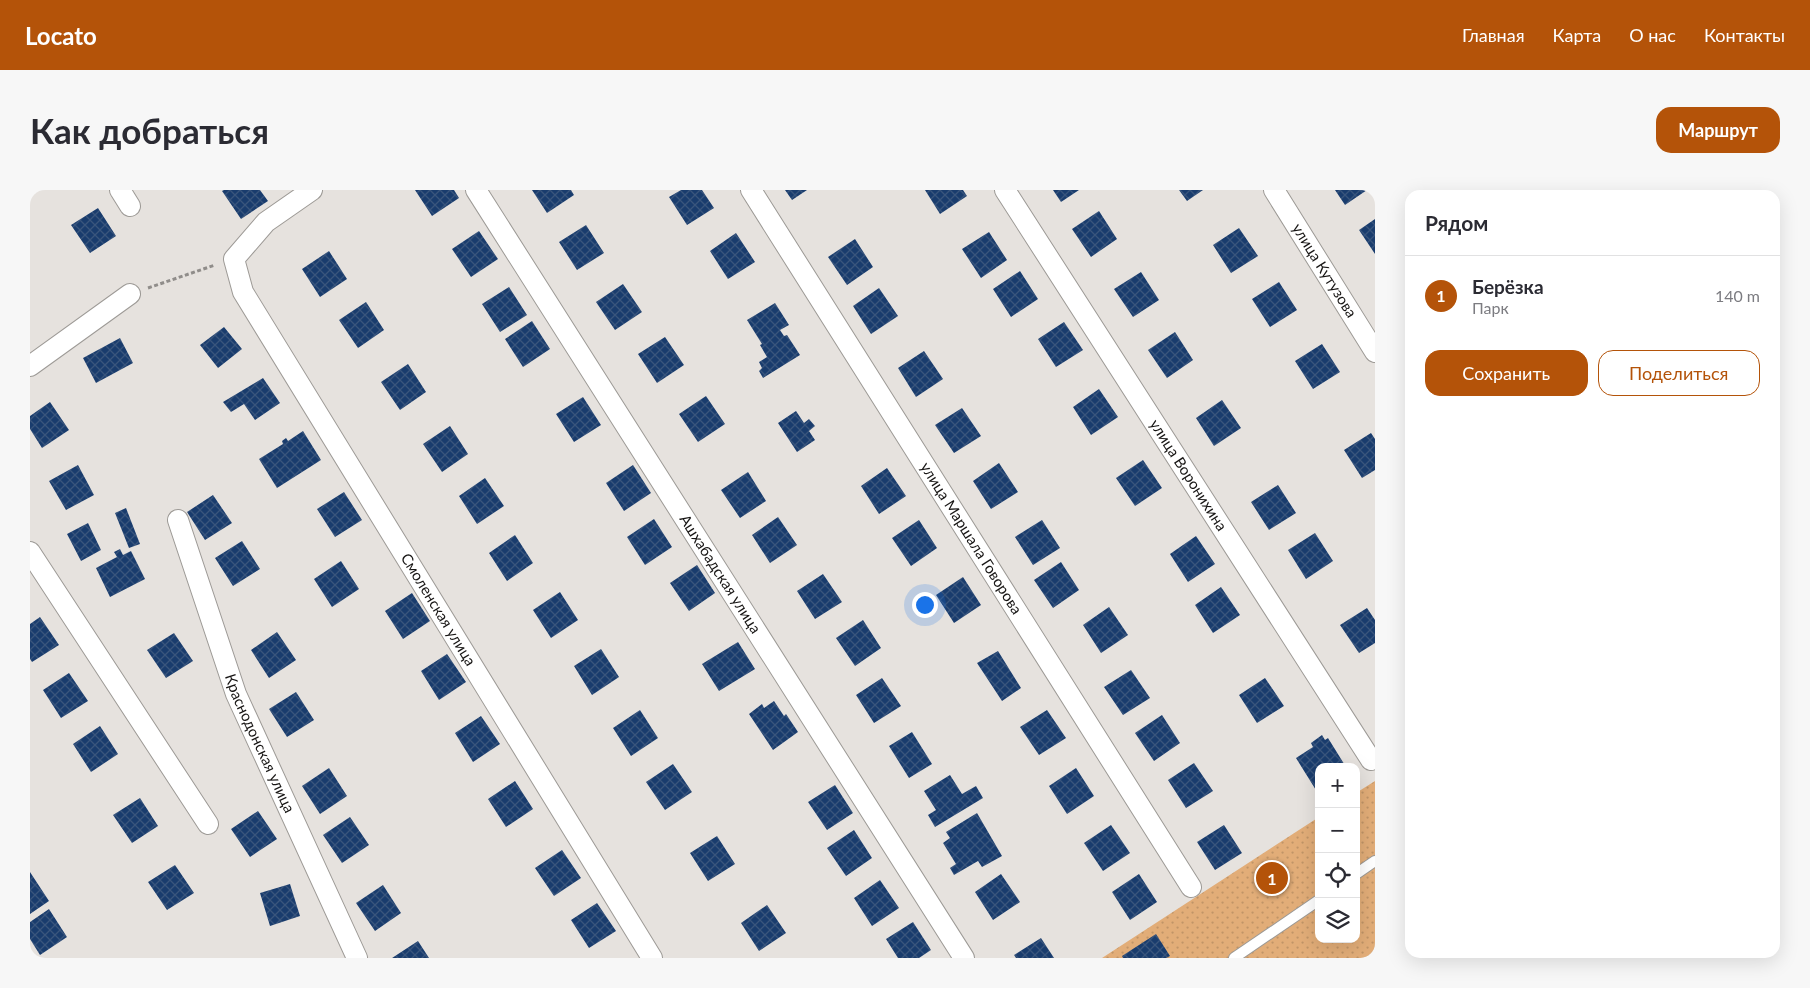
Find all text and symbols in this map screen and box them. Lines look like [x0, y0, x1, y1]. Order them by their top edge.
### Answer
text: Locato [25, 21, 97, 50]
text: Главная [1462, 24, 1525, 46]
text: Карта [1553, 24, 1601, 46]
text: О нас [1629, 24, 1676, 46]
text: Контакты [1704, 24, 1785, 46]
button: Маршрут [1656, 107, 1780, 153]
text: Как добраться [30, 109, 269, 151]
text: Рядом [1425, 210, 1488, 235]
street label: улица Кутузова [1289, 220, 1361, 320]
text: Берёзка [1472, 275, 1544, 298]
text: 1 [1436, 286, 1446, 305]
text: 140 m [1715, 286, 1760, 305]
text: Парк [1472, 298, 1509, 317]
button: Сохранить [1425, 350, 1588, 396]
button: Поделиться [1598, 350, 1760, 396]
street label: улица Воронихина [1147, 416, 1231, 534]
street label: улица Маршала Говорова [917, 459, 1026, 617]
street label: Ашхабадская улица [676, 511, 765, 636]
street label: Смоленская улица [398, 550, 480, 669]
your location [912, 592, 938, 618]
street label: Краснодонская улица [222, 671, 299, 815]
map controls [1315, 763, 1360, 943]
button: + [1315, 763, 1360, 808]
button: − [1315, 808, 1360, 853]
button: locate [1315, 853, 1360, 898]
pin: 1 [1256, 859, 1288, 897]
button: layers [1315, 898, 1360, 943]

